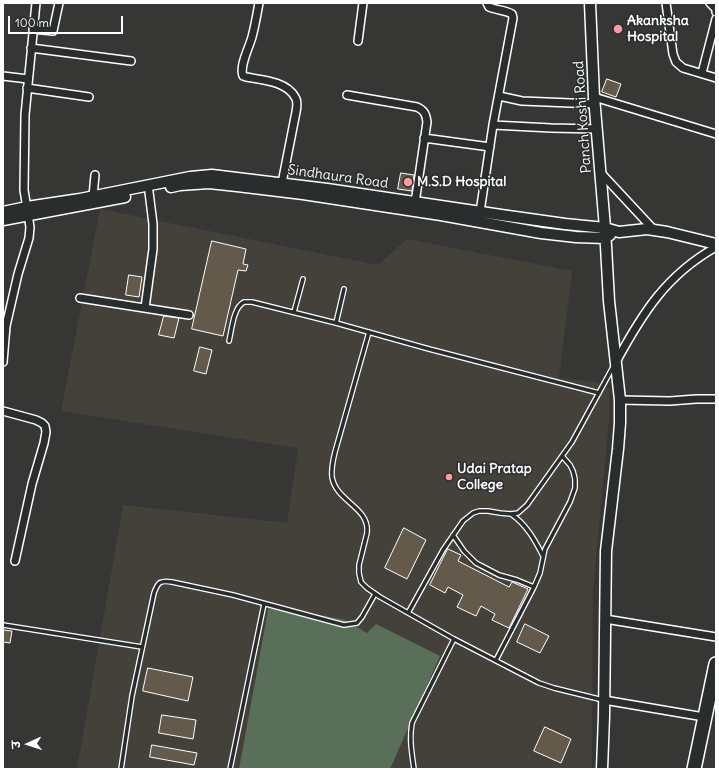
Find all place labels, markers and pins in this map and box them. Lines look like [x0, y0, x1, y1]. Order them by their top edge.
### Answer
place label: Akanksha Hospital [627, 13, 689, 46]
marker: Akanksha Hospital [612, 23, 624, 35]
place label: M.S.D Hospital [417, 174, 506, 190]
marker: M.S.D Hospital [402, 176, 414, 188]
place label: Udai Pratap College [457, 461, 532, 494]
marker: Udai Pratap College [444, 472, 454, 482]

